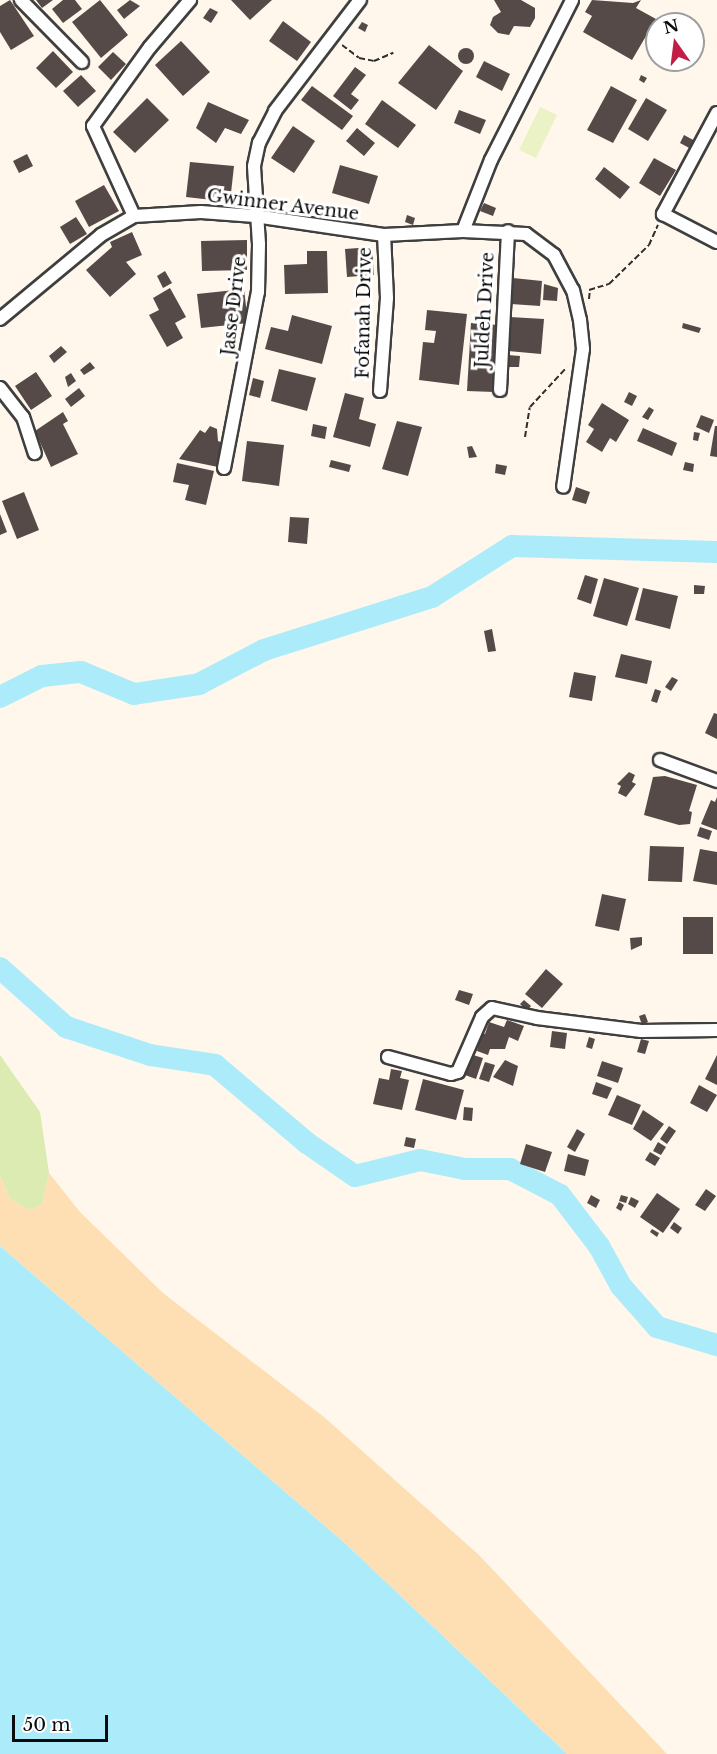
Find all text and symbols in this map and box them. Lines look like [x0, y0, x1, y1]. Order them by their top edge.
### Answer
north arrow [645, 12, 705, 72]
text: N [661, 15, 681, 38]
street label: Gwinner Avenue [205, 185, 361, 225]
street label: Fofanah Drive [352, 247, 376, 379]
street label: Juldeh Drive [471, 251, 499, 369]
street label: Jasse Drive [217, 255, 251, 357]
scale bar [15, 1703, 111, 1741]
text: 50 m [23, 1714, 71, 1736]

